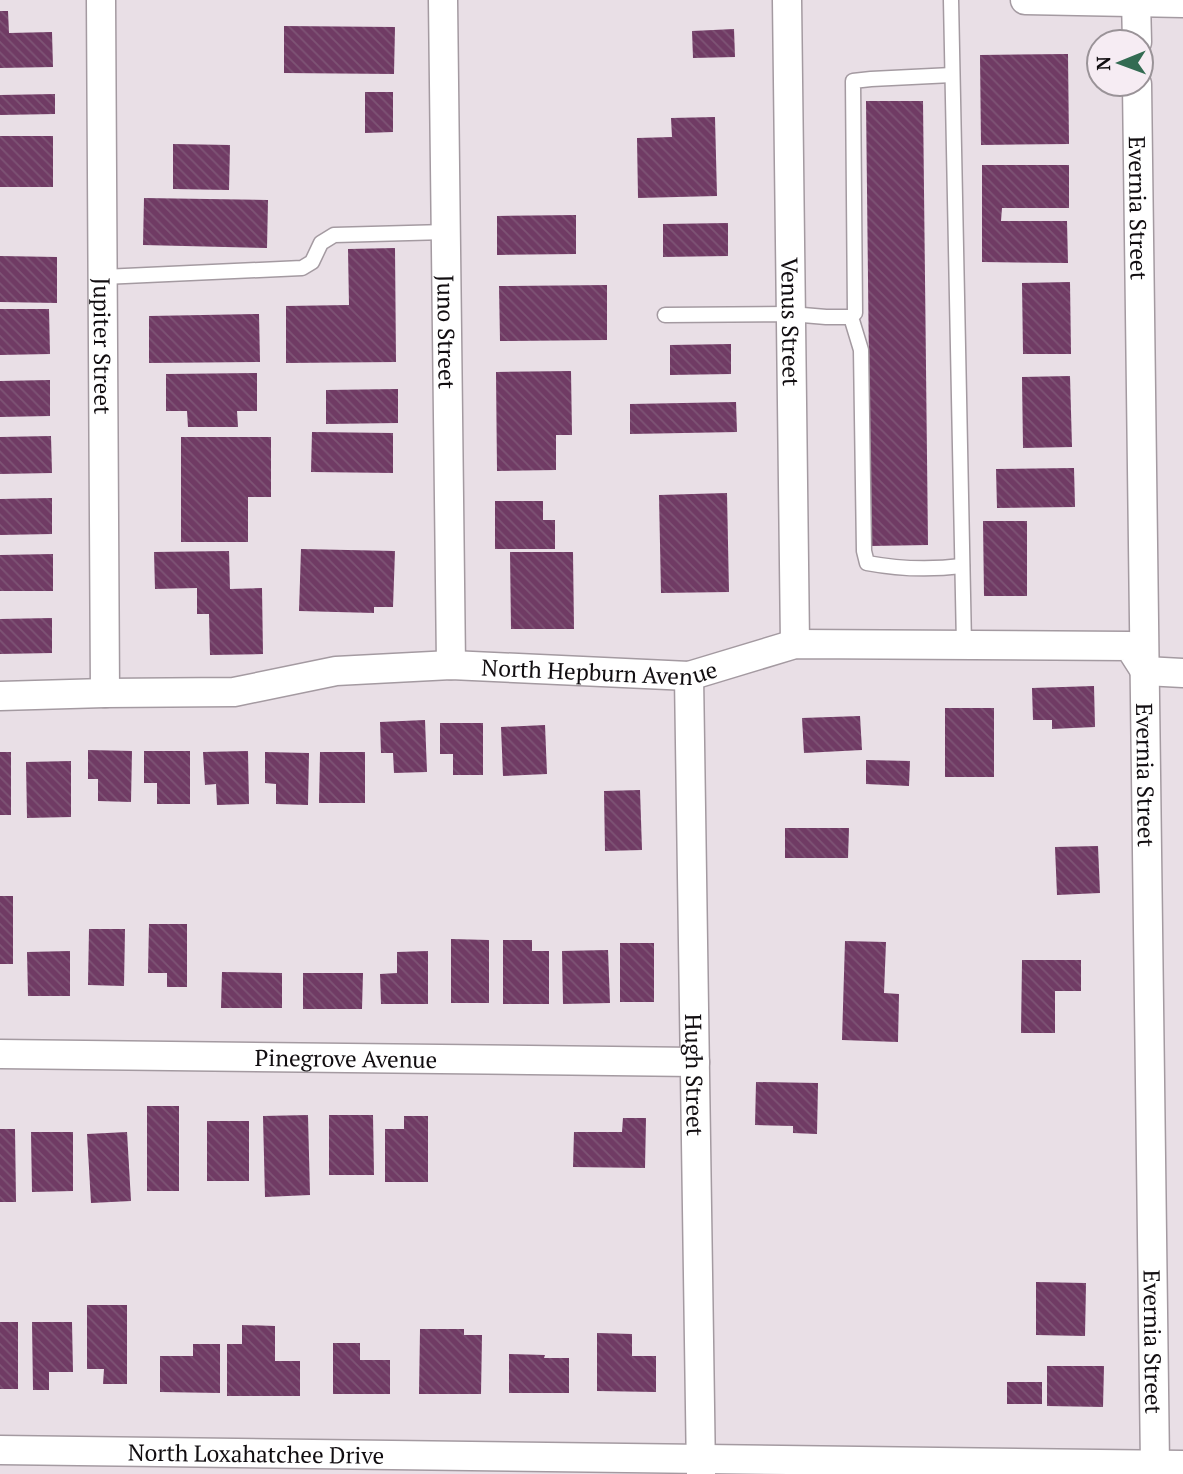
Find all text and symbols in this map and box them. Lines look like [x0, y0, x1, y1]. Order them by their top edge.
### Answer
north arrow [1085, 28, 1155, 98]
text: N [1090, 55, 1115, 71]
street label: Evernia Street [1122, 136, 1155, 281]
street label: Venus Street [775, 257, 807, 387]
street label: Juno Street [431, 275, 463, 390]
street label: Jupiter Street [87, 277, 119, 415]
street label: North Hepburn Avenue [481, 651, 721, 692]
street label: Evernia Street [1130, 703, 1162, 848]
street label: Hugh Street [679, 1013, 711, 1137]
street label: Pinegrove Avenue [255, 1041, 437, 1075]
street label: Evernia Street [1137, 1270, 1170, 1415]
street label: North Loxahatchee Drive [128, 1436, 384, 1470]

